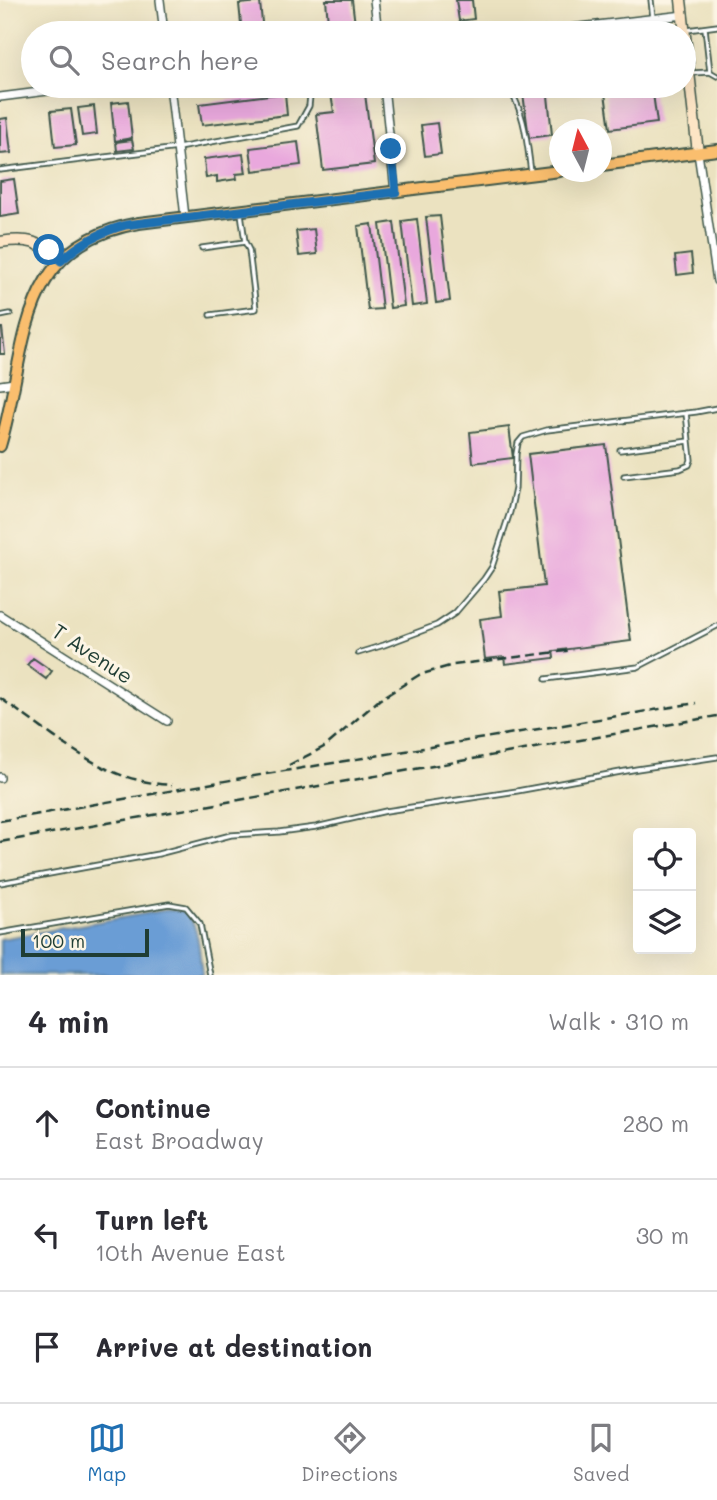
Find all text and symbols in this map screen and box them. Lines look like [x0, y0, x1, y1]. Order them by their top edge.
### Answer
search box [21, 21, 696, 98]
icon: search [45, 41, 83, 79]
text: Search here [101, 43, 259, 77]
north arrow [549, 119, 612, 182]
route end [375, 133, 406, 164]
route start [33, 234, 64, 265]
street label: T Avenue [47, 617, 139, 689]
map controls [633, 828, 696, 954]
button: locate [633, 828, 696, 891]
button: layers [633, 891, 696, 954]
scale bar [21, 926, 149, 958]
text: 100 m [32, 928, 85, 953]
text: 4 min [28, 1001, 109, 1041]
text: Walk · 310 m [548, 1006, 689, 1036]
text: Continue [95, 1091, 211, 1125]
icon: ahead [28, 1104, 66, 1142]
text: 280 m [622, 1108, 689, 1138]
text: East Broadway [95, 1125, 264, 1155]
text: Turn left [95, 1203, 208, 1237]
icon: left [28, 1216, 66, 1254]
text: 30 m [636, 1220, 689, 1250]
text: 10th Avenue East [95, 1237, 286, 1267]
icon: arrive [28, 1328, 66, 1366]
text: Arrive at destination [95, 1330, 372, 1364]
tab: Map [88, 1419, 126, 1486]
tab: Directions [301, 1419, 398, 1486]
tab: Saved [573, 1419, 629, 1486]

